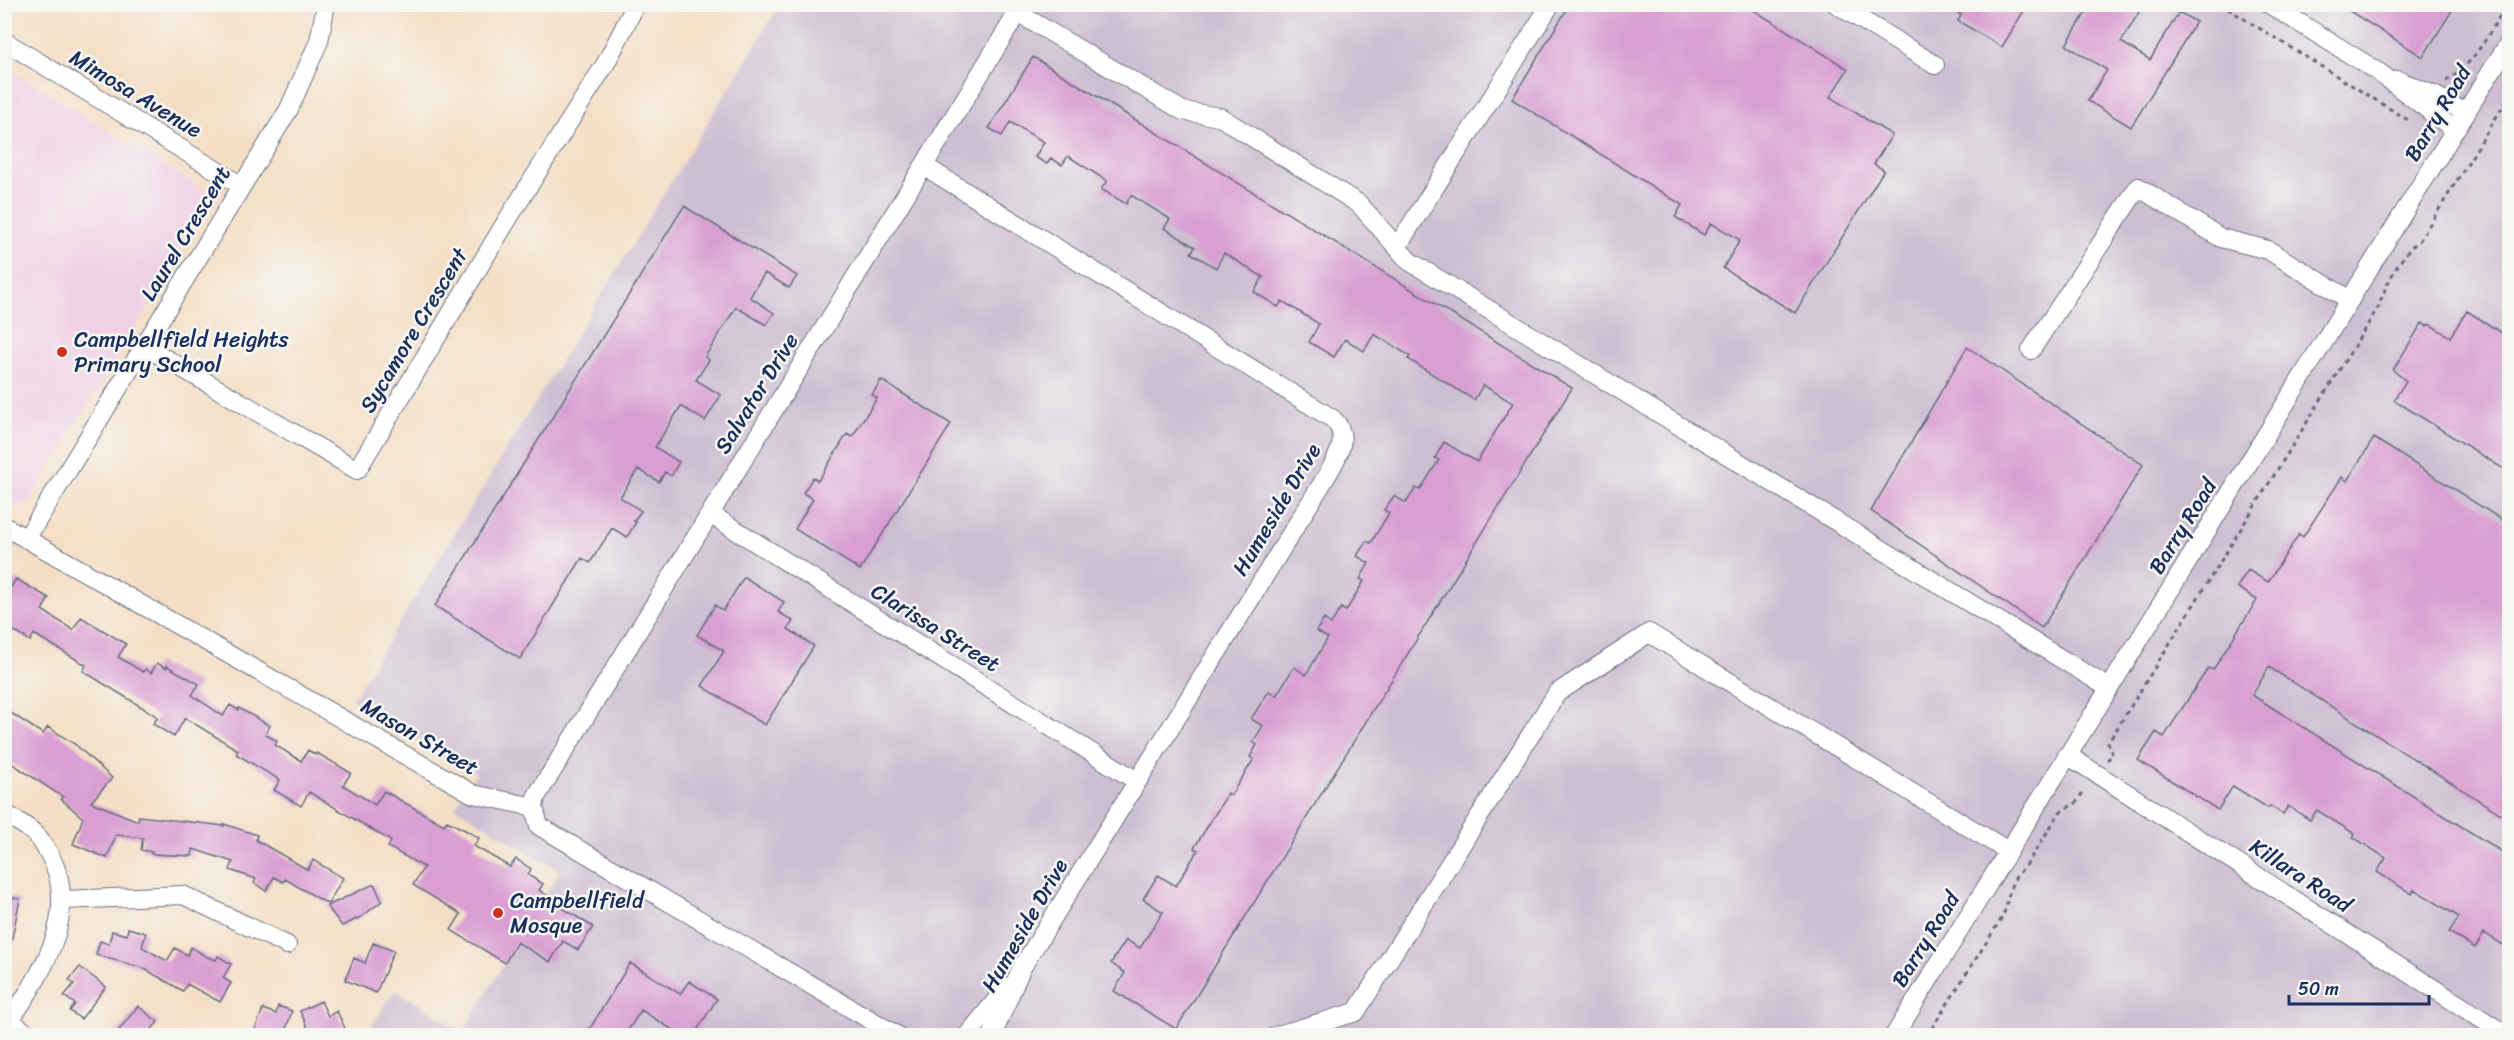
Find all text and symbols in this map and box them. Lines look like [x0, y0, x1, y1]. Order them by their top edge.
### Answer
street label: Mimosa Avenue [62, 38, 210, 149]
street label: Barry Road [2393, 56, 2482, 169]
street label: Laurel Crescent [129, 157, 242, 309]
street label: Sycamore Crescent [349, 239, 479, 420]
place label: Campbellfield Heights Primary School [74, 320, 290, 384]
street label: Salvator Drive [704, 325, 809, 462]
marker: Campbellfield Heights Primary School [55, 345, 69, 359]
street label: Humeside Drive [1221, 435, 1332, 583]
street label: Barry Road [2138, 469, 2228, 582]
street label: Clarissa Street [863, 572, 1009, 683]
street label: Mason Street [353, 687, 487, 786]
street label: Killara Road [2241, 827, 2361, 924]
street label: Humeside Drive [970, 850, 1079, 1000]
place label: Campbellfield Mosque [510, 881, 645, 945]
street label: Barry Road [1881, 882, 1971, 995]
marker: Campbellfield Mosque [491, 906, 505, 920]
scale bar [2289, 968, 2428, 1006]
text: 50 m [2298, 973, 2339, 1005]

